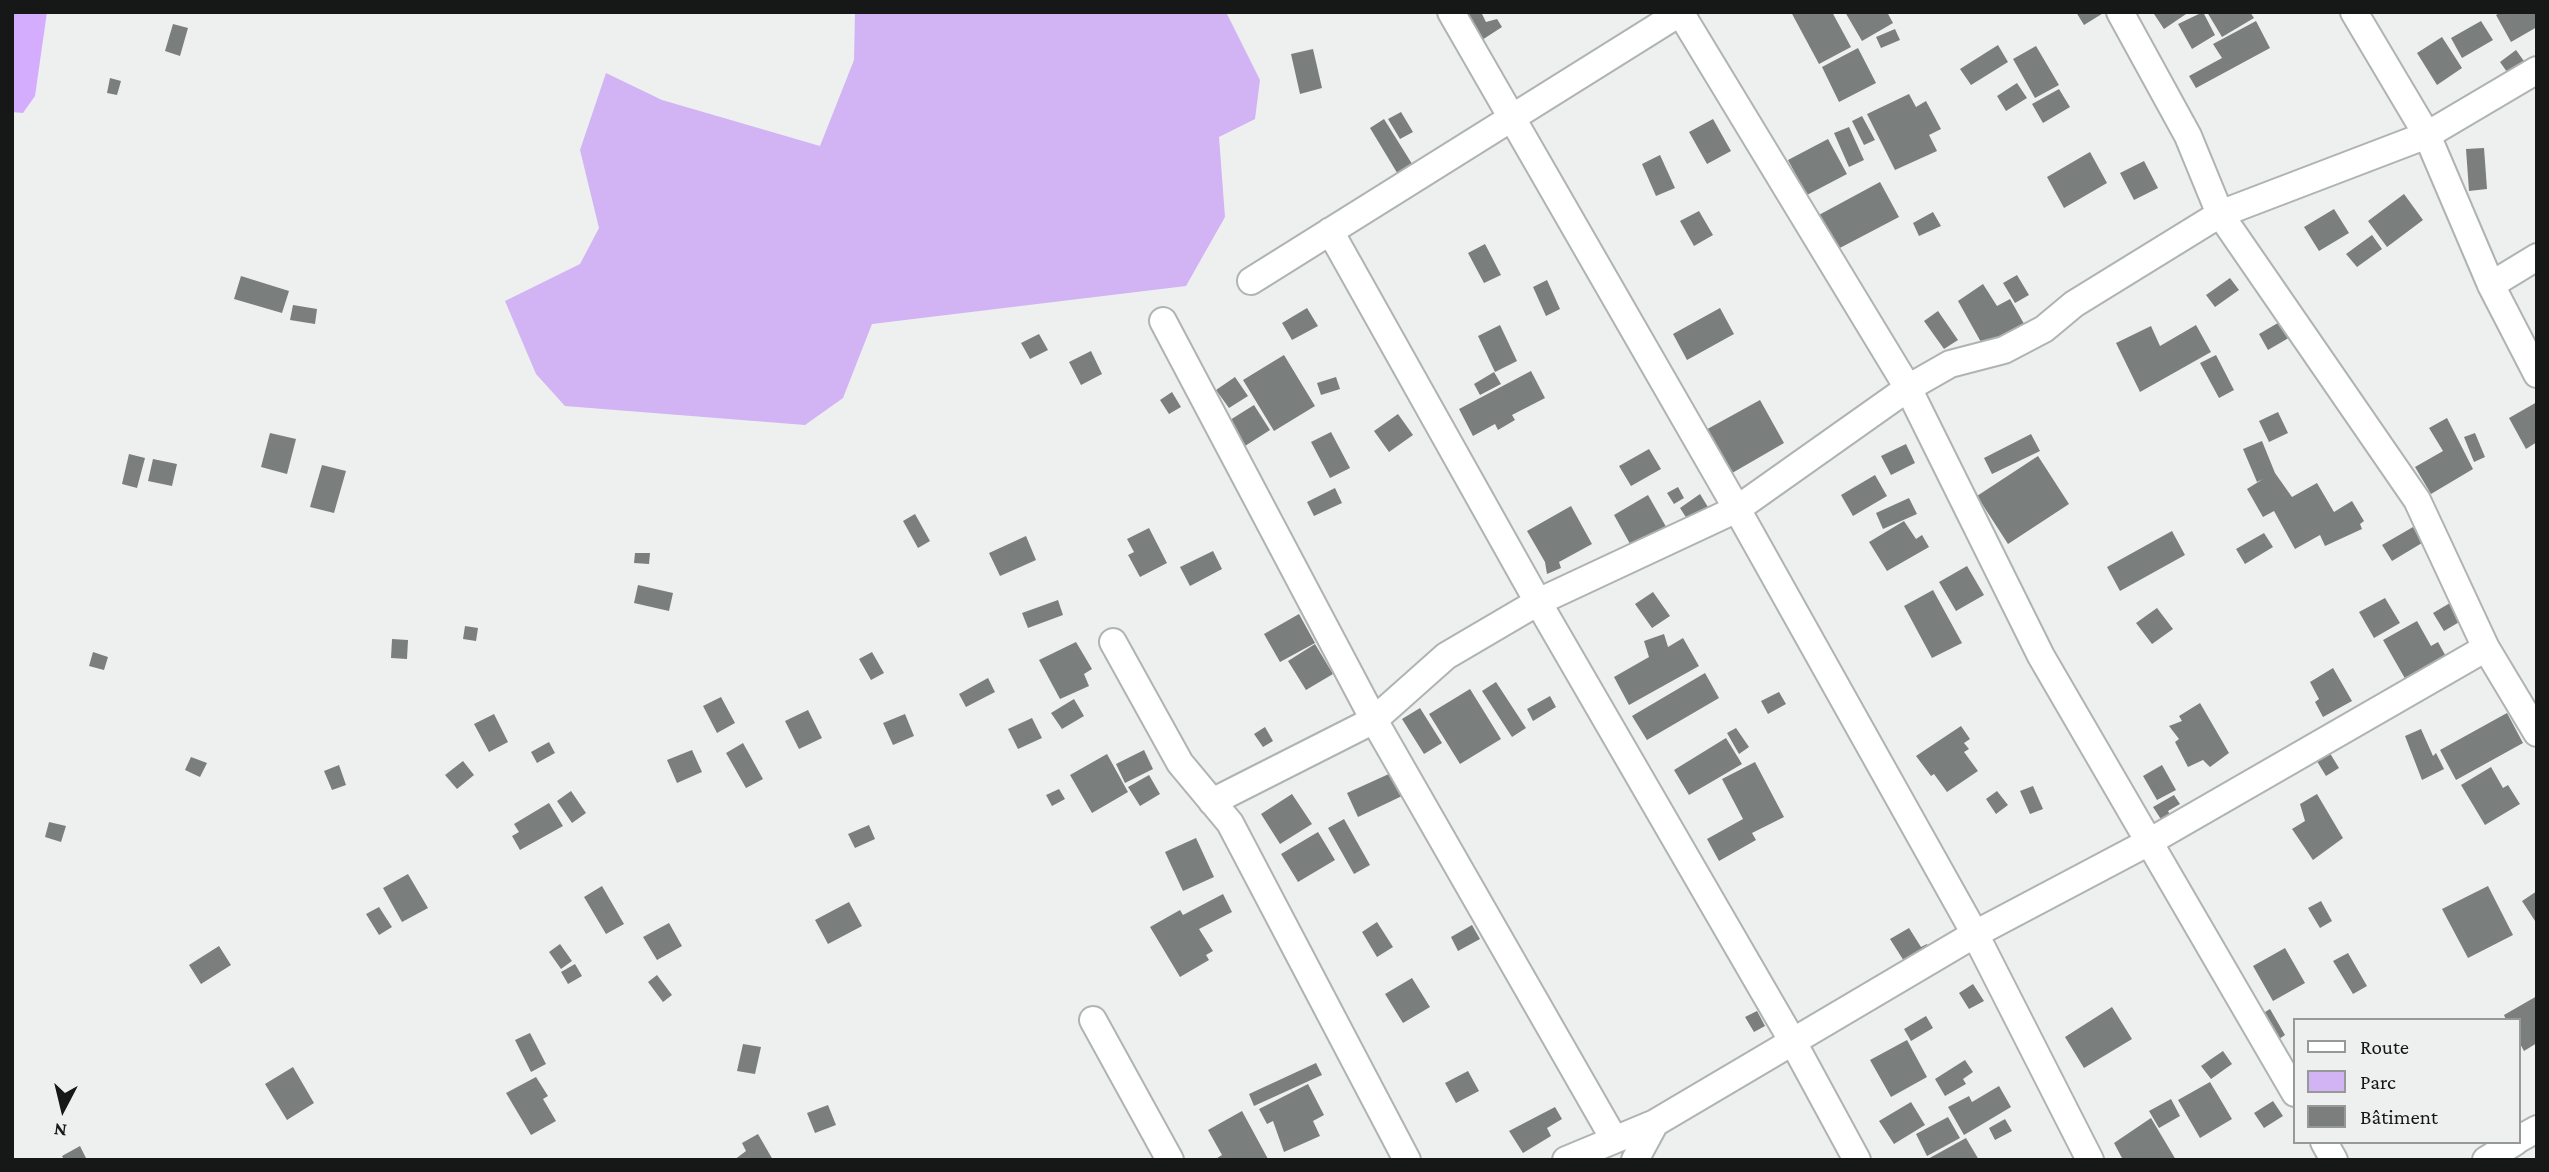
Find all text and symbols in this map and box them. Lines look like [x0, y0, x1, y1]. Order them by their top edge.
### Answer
legend [2294, 1018, 2521, 1144]
text: Route [2360, 1035, 2409, 1059]
text: Parc [2360, 1070, 2396, 1094]
north arrow [28, 1074, 98, 1144]
text: Bâtiment [2360, 1105, 2438, 1129]
text: N [53, 1119, 68, 1142]

